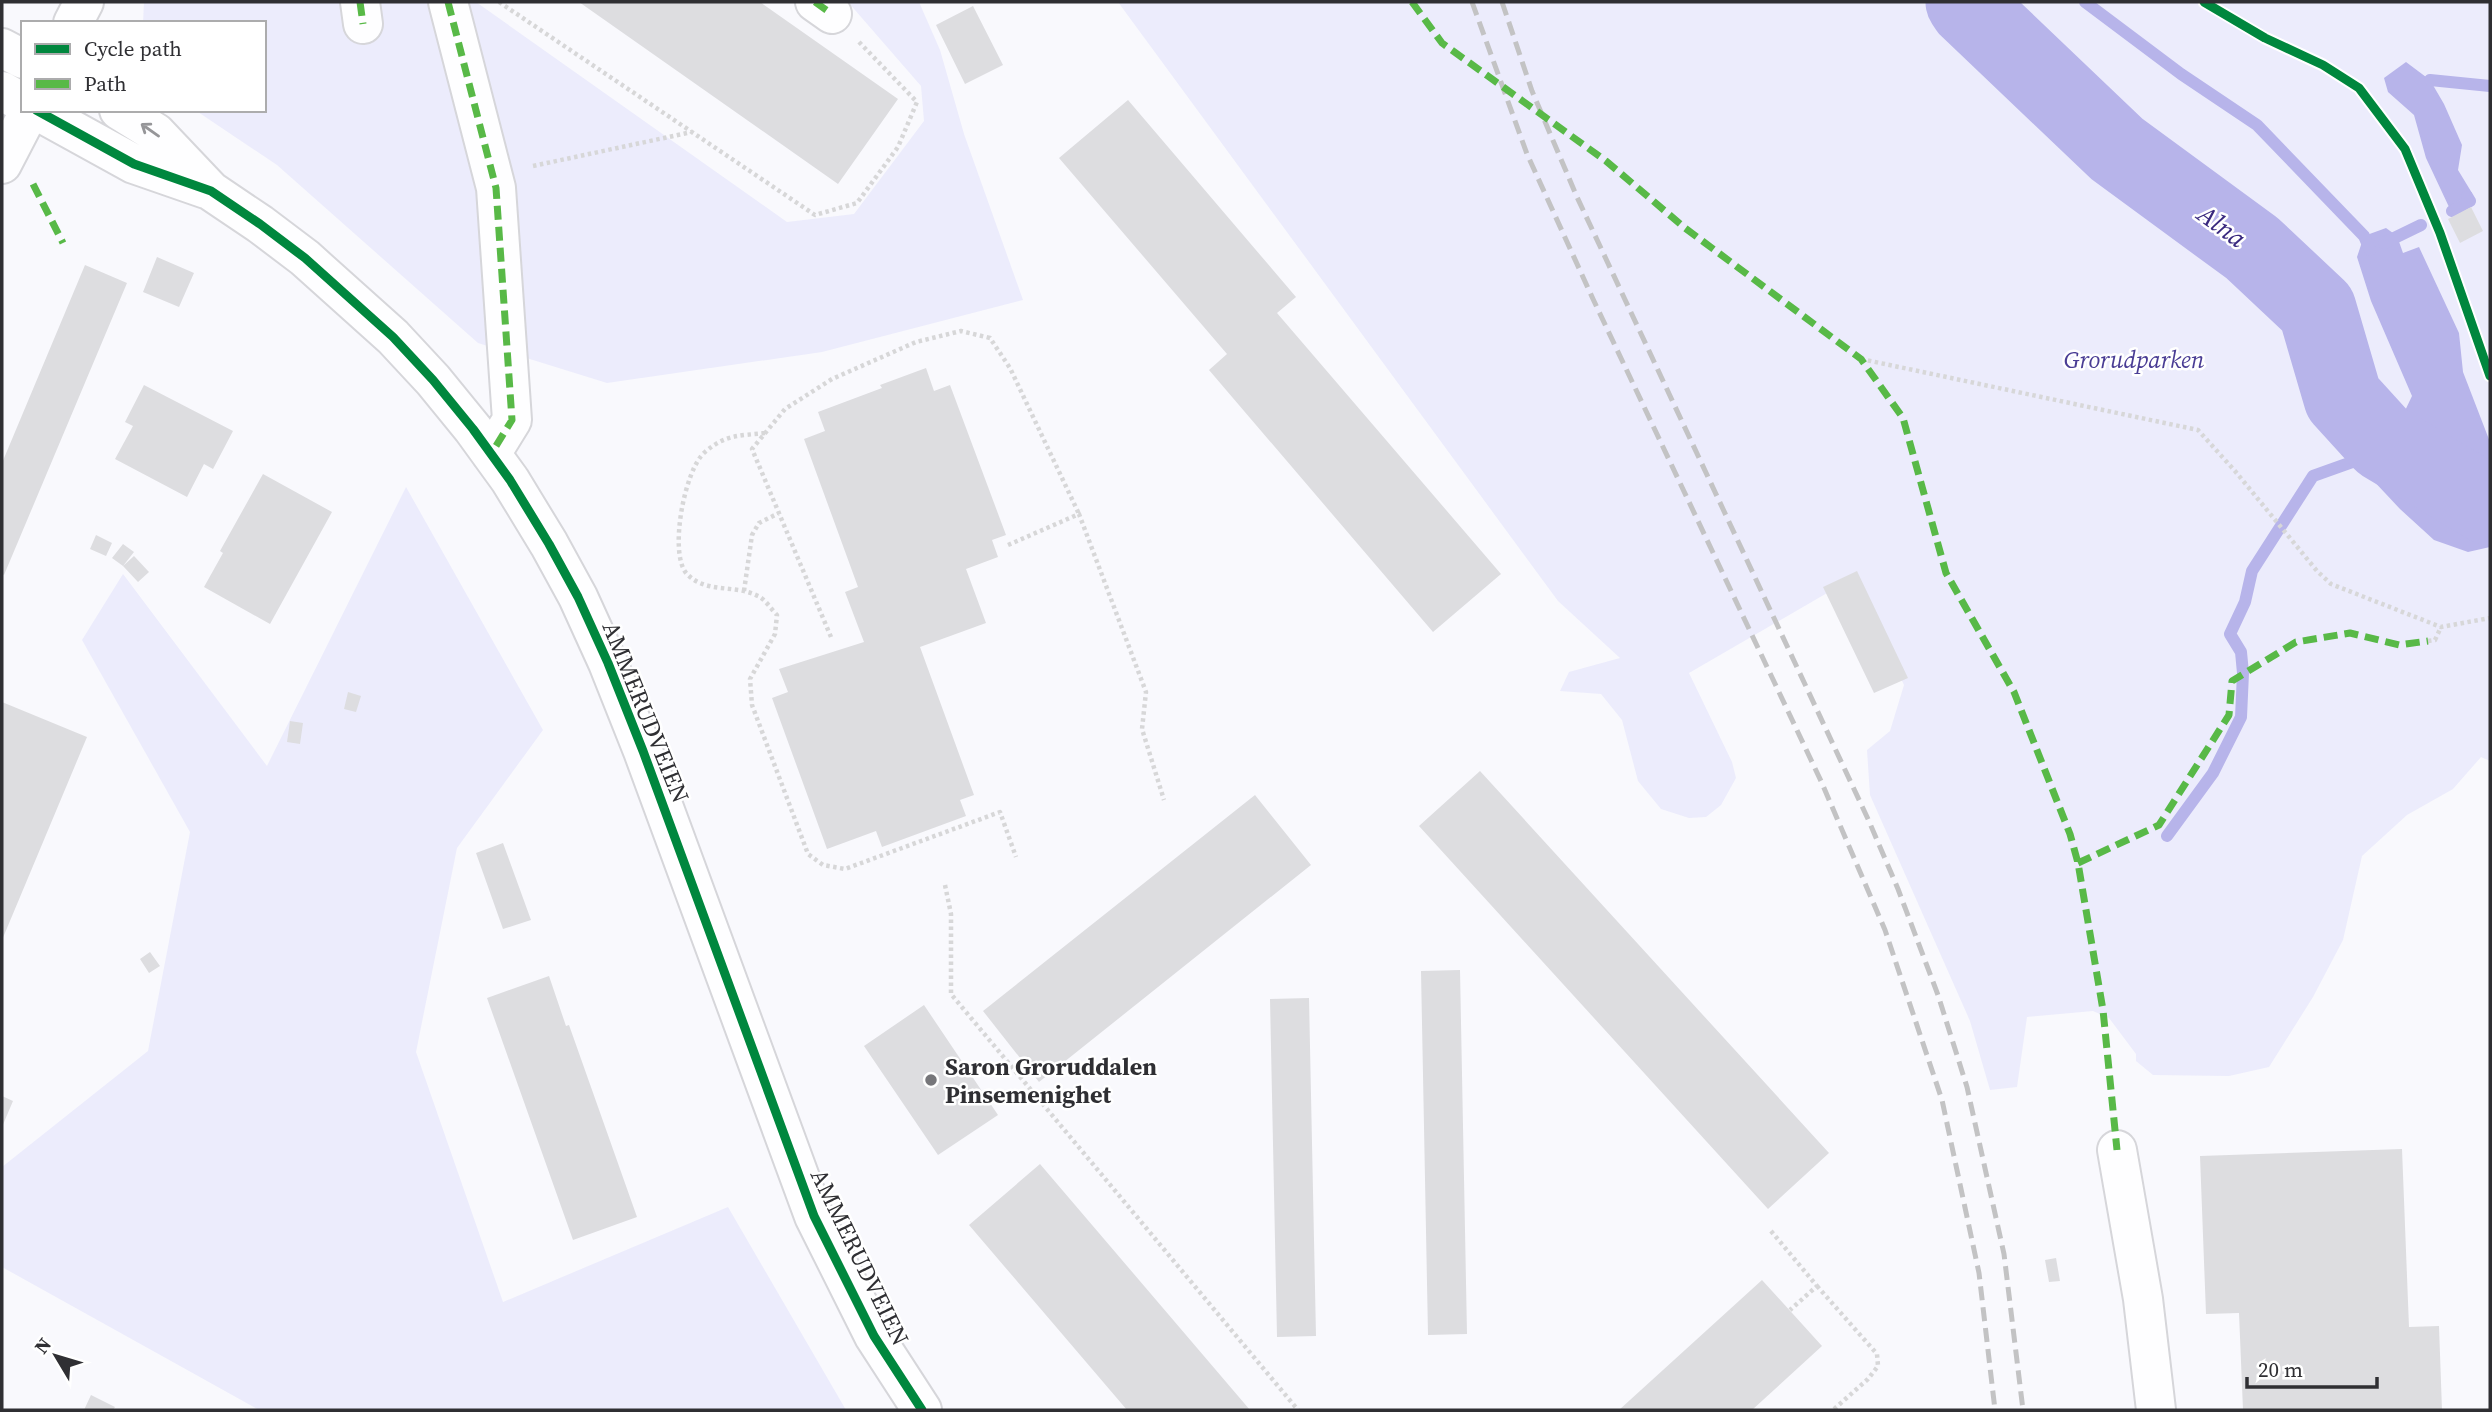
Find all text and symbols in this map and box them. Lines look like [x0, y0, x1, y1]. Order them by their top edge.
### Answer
legend [21, 21, 266, 112]
text: Cycle path [84, 34, 182, 63]
text: Path [84, 69, 127, 98]
one-way arrow [141, 123, 160, 138]
water label: Alna [2189, 195, 2254, 256]
park label: Grorudparken [2064, 343, 2205, 376]
street label: AMMERUDVEIEN [595, 616, 697, 808]
place label: Saron Groruddalen Pinsemenighet [945, 1050, 1157, 1111]
marker: Saron Groruddalen Pinsemenighet [923, 1072, 939, 1088]
street label: AMMERUDVEIEN [803, 1163, 917, 1351]
north arrow [21, 1321, 91, 1391]
text: N [28, 1332, 57, 1359]
scale bar [2247, 1346, 2376, 1390]
text: 20 m [2258, 1355, 2303, 1384]

